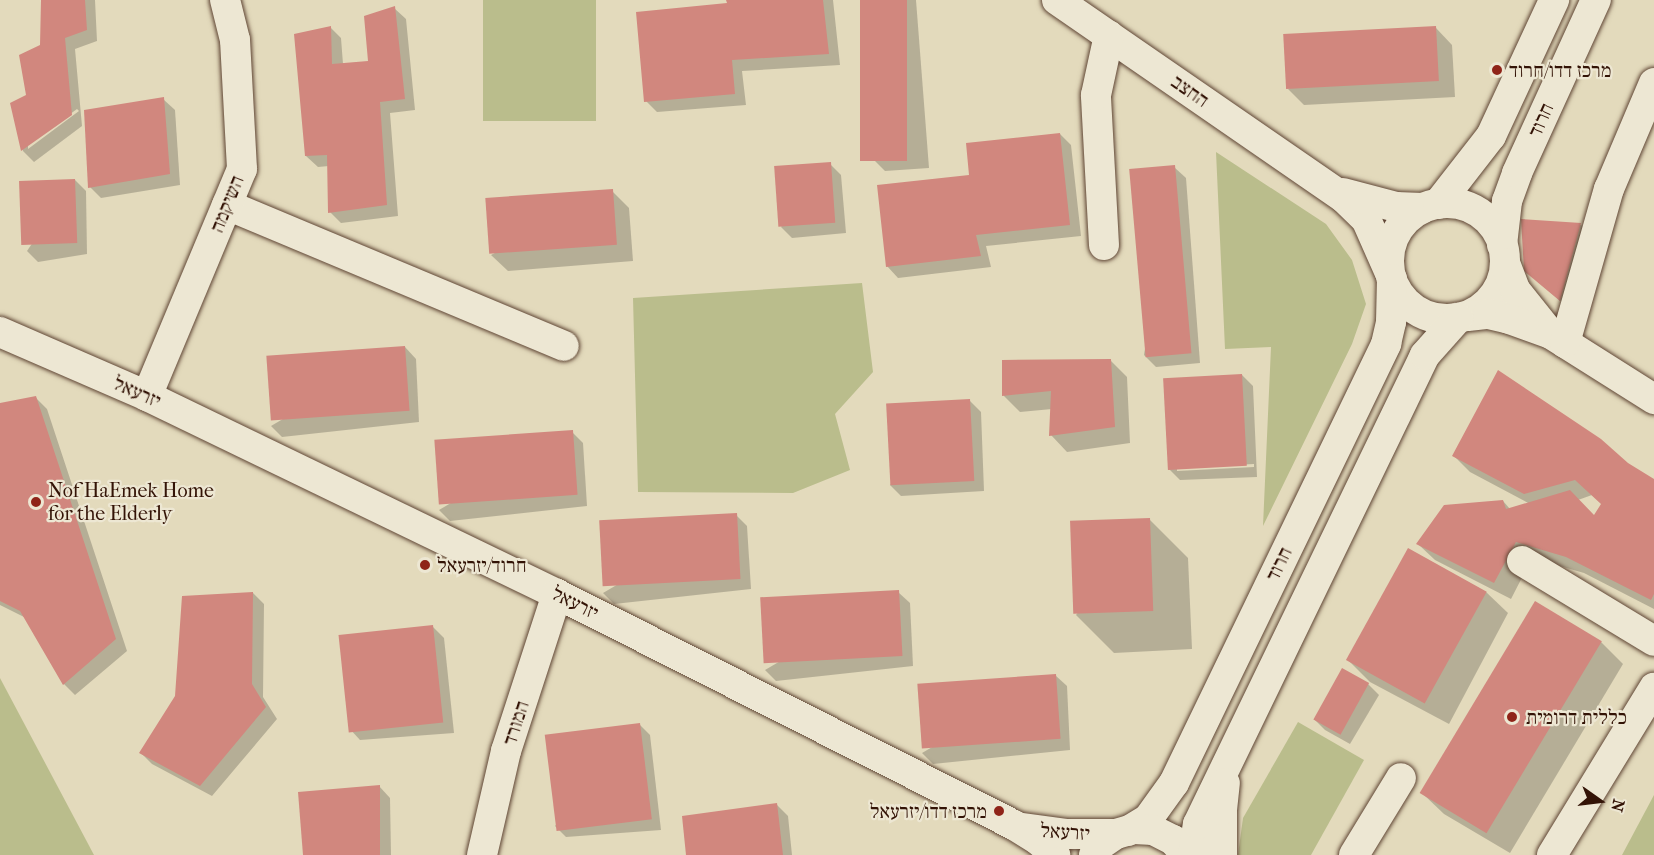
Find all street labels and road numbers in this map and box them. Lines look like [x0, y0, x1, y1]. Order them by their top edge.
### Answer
street label: החצב [1166, 70, 1214, 112]
street label: חרוד [1523, 99, 1559, 141]
street label: השיקמה [205, 172, 249, 236]
street label: יזרעאל [109, 371, 165, 413]
street label: חרוד [1261, 543, 1297, 585]
street label: יזרעאל [547, 581, 603, 625]
street label: המורד [498, 698, 534, 748]
street label: יזרעאל [1039, 818, 1091, 846]

